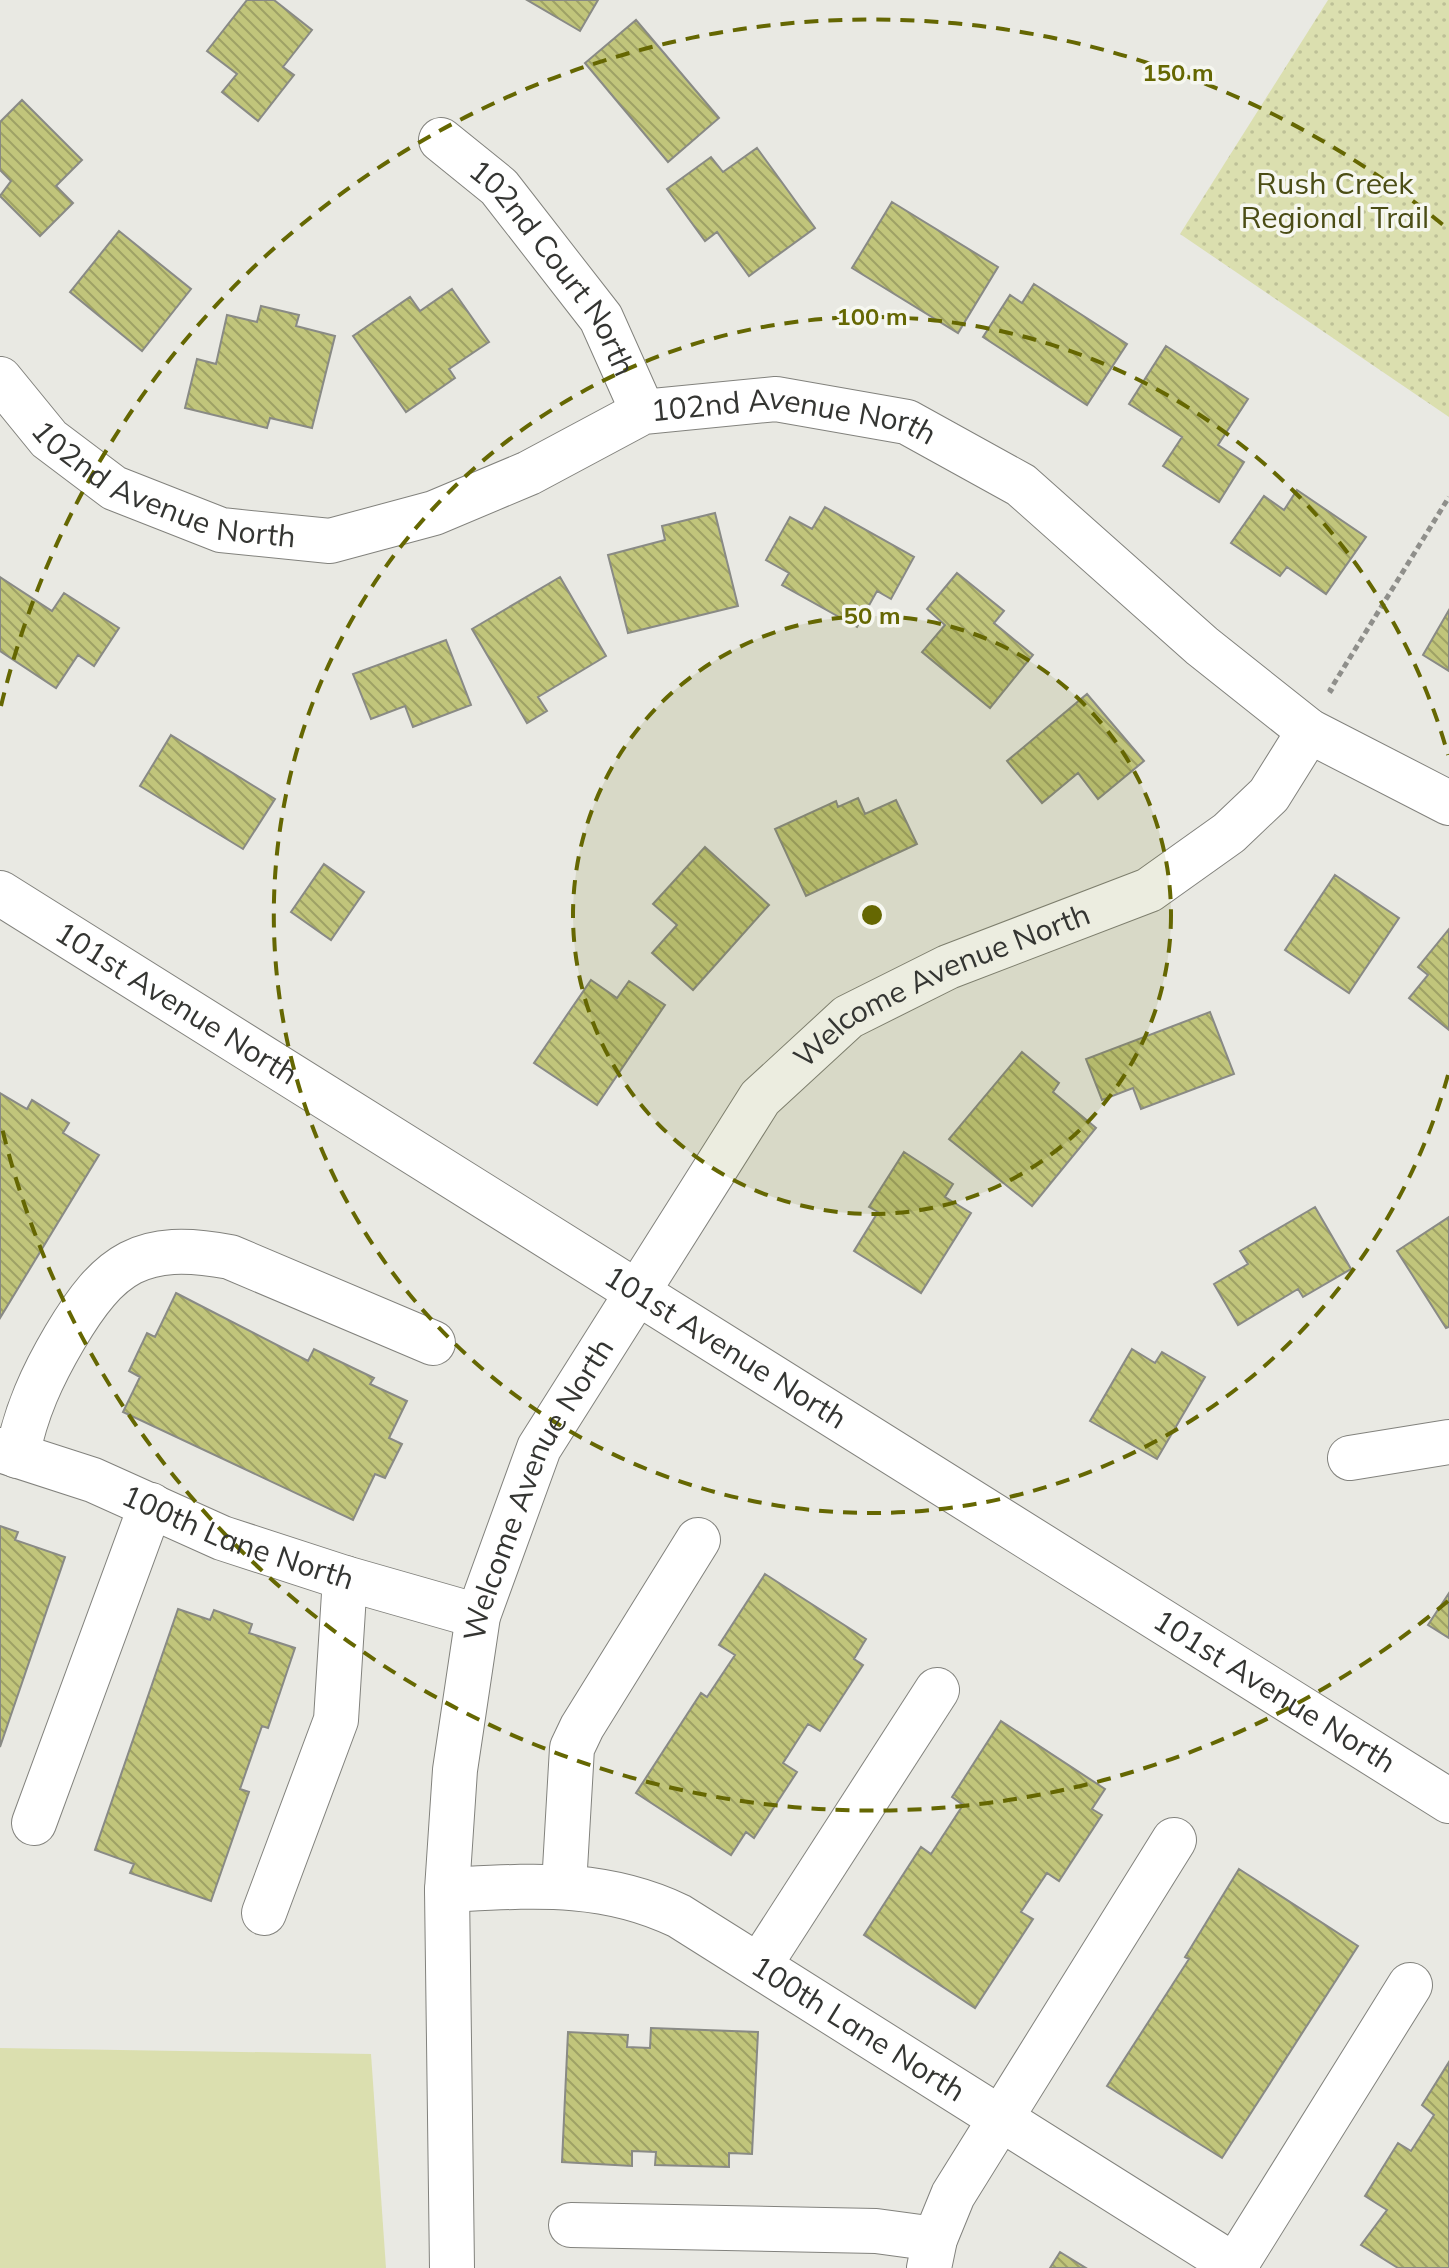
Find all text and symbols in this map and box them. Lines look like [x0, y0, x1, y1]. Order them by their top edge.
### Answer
text: 150 m [1142, 57, 1214, 87]
street label: 102nd Court North [462, 151, 644, 382]
park label: Rush Creek Regional Trail [1241, 164, 1429, 236]
text: 100 m [836, 301, 908, 331]
street label: 102nd Avenue North [649, 378, 943, 453]
street label: 102nd Avenue North [24, 412, 297, 555]
text: 50 m [844, 600, 900, 630]
street label: Welcome Avenue North [785, 895, 1095, 1075]
centre of rings [858, 901, 886, 929]
street label: 101st Avenue North [49, 912, 305, 1093]
street label: 101st Avenue North [598, 1257, 854, 1437]
street label: Welcome Avenue North [455, 1331, 621, 1643]
street label: 100th Lane North [116, 1476, 359, 1598]
street label: 101st Avenue North [1147, 1601, 1403, 1781]
street label: 100th Lane North [745, 1946, 973, 2109]

